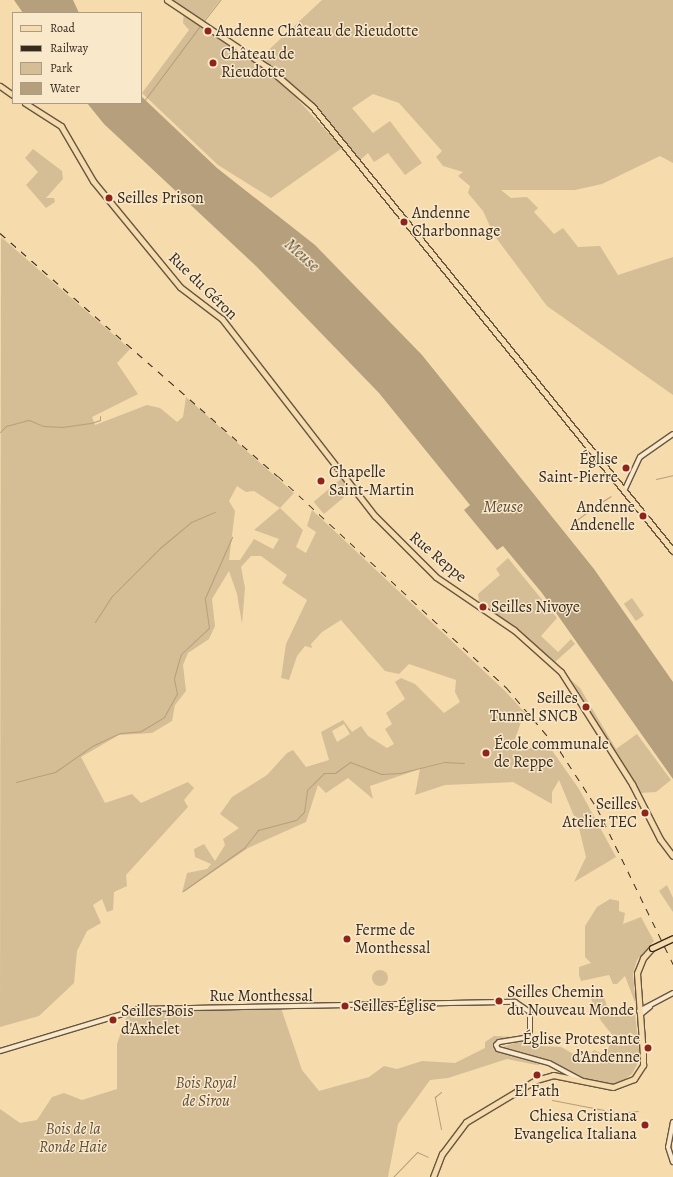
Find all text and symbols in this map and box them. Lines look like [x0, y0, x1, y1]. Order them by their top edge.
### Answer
legend [12, 12, 142, 104]
text: Road [50, 20, 75, 36]
place label: Andenne Château de Rieudotte [216, 21, 418, 41]
marker: Andenne Château de Rieudotte [203, 26, 213, 36]
text: Railway [50, 40, 88, 56]
place label: Château de Rieudotte [221, 44, 295, 82]
marker: Château de Rieudotte [208, 58, 218, 68]
text: Park [50, 60, 73, 76]
text: Water [50, 80, 80, 96]
place label: Seilles Prison [117, 188, 204, 208]
marker: Seilles Prison [104, 193, 114, 203]
place label: Andenne Charbonnage [412, 203, 500, 241]
marker: Andenne Charbonnage [399, 217, 409, 227]
water label: Meuse [280, 234, 324, 276]
street label: Rue du Géron [164, 248, 242, 324]
place label: Église Saint-Pierre [539, 449, 618, 487]
place label: Chapelle Saint-Martin [329, 462, 414, 500]
marker: Église Saint-Pierre [621, 463, 631, 473]
marker: Chapelle Saint-Martin [316, 476, 326, 486]
water label: Meuse [483, 497, 523, 517]
place label: Andenne Andenelle [571, 497, 635, 535]
marker: Andenne Andenelle [638, 511, 648, 521]
street label: Rue Reppe [405, 528, 471, 586]
place label: Seilles Nivoye [491, 597, 580, 617]
marker: Seilles Nivoye [478, 602, 488, 612]
place label: Seilles Tunnel SNCB [490, 688, 578, 726]
marker: Seilles Tunnel SNCB [581, 702, 591, 712]
place label: École communale de Reppe [494, 734, 609, 772]
marker: École communale de Reppe [481, 748, 491, 758]
place label: Seilles Atelier TEC [562, 794, 637, 832]
marker: Seilles Atelier TEC [640, 808, 650, 818]
place label: Ferme de Monthessal [355, 920, 430, 958]
marker: Ferme de Monthessal [342, 934, 352, 944]
place label: Seilles Chemin du Nouveau Monde [507, 982, 634, 1020]
street label: Rue Monthessal [209, 986, 313, 1006]
place label: Seilles Église [353, 996, 436, 1016]
marker: Seilles Chemin du Nouveau Monde [494, 996, 504, 1006]
place label: Seilles Bois d'Axhelet [121, 1001, 194, 1039]
marker: Seilles Église [340, 1001, 350, 1011]
marker: Seilles Bois d'Axhelet [108, 1015, 118, 1025]
place label: Église Protestante d’Andenne [523, 1029, 640, 1067]
marker: Église Protestante d’Andenne [643, 1043, 653, 1053]
marker: El Fath [532, 1070, 542, 1080]
park label: Bois Royal de Sirou [175, 1073, 237, 1111]
place label: El Fath [514, 1081, 560, 1101]
place label: Chiesa Cristiana Evangelica Italiana [513, 1106, 637, 1144]
park label: Bois de la Ronde Haie [39, 1119, 107, 1157]
marker: Chiesa Cristiana Evangelica Italiana [640, 1120, 650, 1130]

